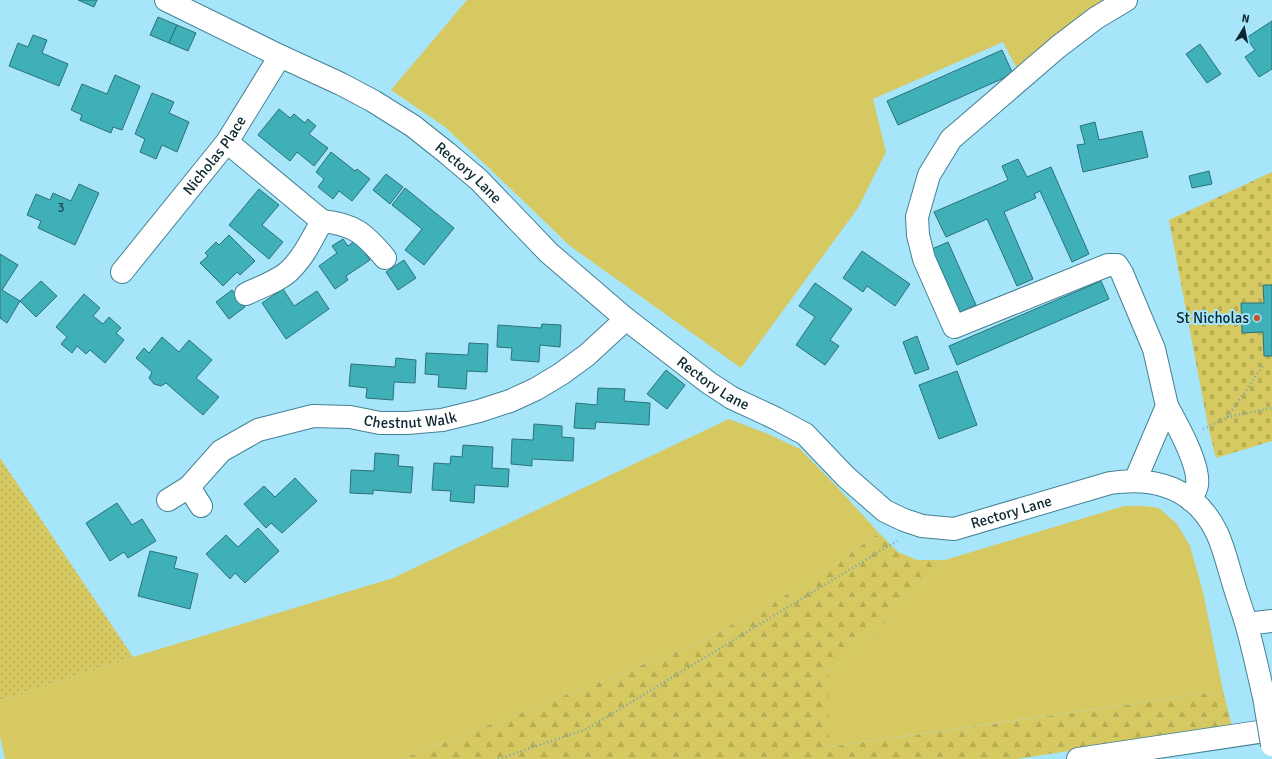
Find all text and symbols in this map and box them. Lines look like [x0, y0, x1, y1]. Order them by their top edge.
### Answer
north arrow [1224, 8, 1264, 48]
text: N [1241, 12, 1251, 26]
street label: Nicholas Place [179, 113, 250, 198]
street label: Rectory Lane [431, 138, 506, 207]
house number: 3 [57, 200, 65, 216]
place label: St Nicholas [1176, 309, 1249, 327]
marker: St Nicholas [1252, 313, 1262, 323]
street label: Rectory Lane [673, 353, 752, 414]
street label: Chestnut Walk [362, 408, 459, 432]
street label: Rectory Lane [969, 492, 1054, 533]

